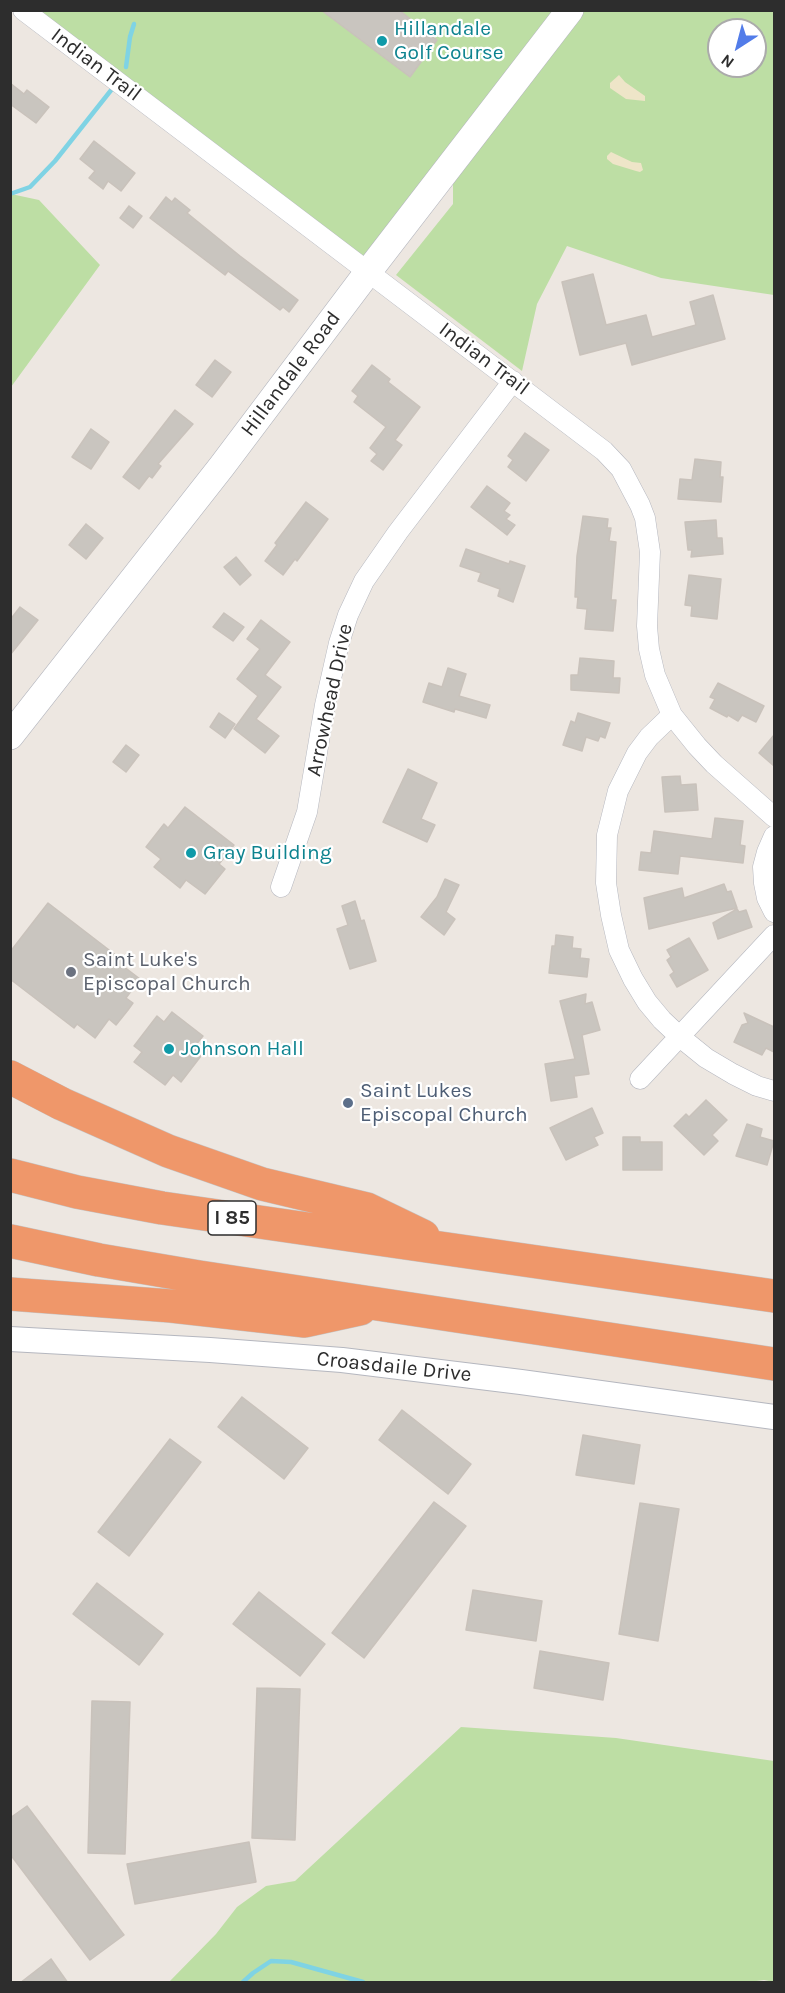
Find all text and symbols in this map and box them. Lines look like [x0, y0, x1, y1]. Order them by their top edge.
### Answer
place label: Hillandale Golf Course [394, 16, 504, 66]
north arrow [707, 18, 767, 78]
street label: Indian Trail [46, 23, 146, 107]
marker: Hillandale Golf Course [375, 34, 389, 48]
text: N [717, 50, 738, 72]
street label: Hillandale Road [236, 306, 346, 442]
street label: Indian Trail [434, 317, 534, 401]
street label: Arrowhead Drive [302, 621, 358, 779]
place label: Gray Building [203, 840, 332, 866]
marker: Gray Building [184, 846, 198, 860]
place label: Saint Luke's Episcopal Church [83, 947, 251, 997]
marker: Saint Luke's Episcopal Church [64, 965, 78, 979]
place label: Johnson Hall [181, 1036, 304, 1062]
marker: Johnson Hall [162, 1042, 176, 1056]
place label: Saint Lukes Episcopal Church [360, 1078, 528, 1128]
marker: Saint Lukes Episcopal Church [341, 1096, 355, 1110]
road number: I 85 [208, 1201, 256, 1235]
street label: Croasdaile Drive [315, 1346, 473, 1388]

